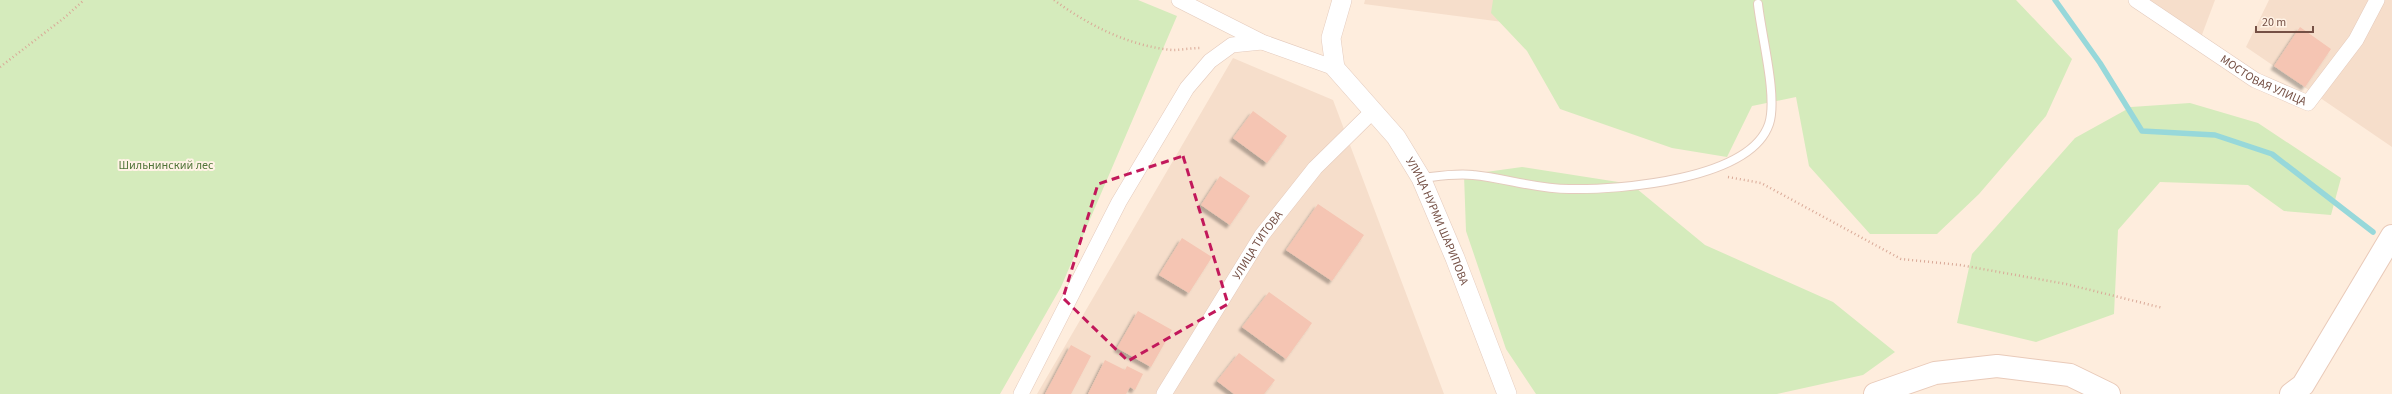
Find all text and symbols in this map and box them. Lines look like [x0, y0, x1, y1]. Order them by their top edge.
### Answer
scale bar [2256, 8, 2313, 34]
text: 20 m [2262, 14, 2286, 31]
street label: МОСТОВАЯ УЛИЦА [2217, 51, 2309, 110]
street label: УЛИЦА НУРМИ ШАРИПОВА [1401, 154, 1473, 288]
park label: Шильнинский лес [118, 157, 214, 174]
street label: УЛИЦА ТИТОВА [1229, 207, 1287, 283]

